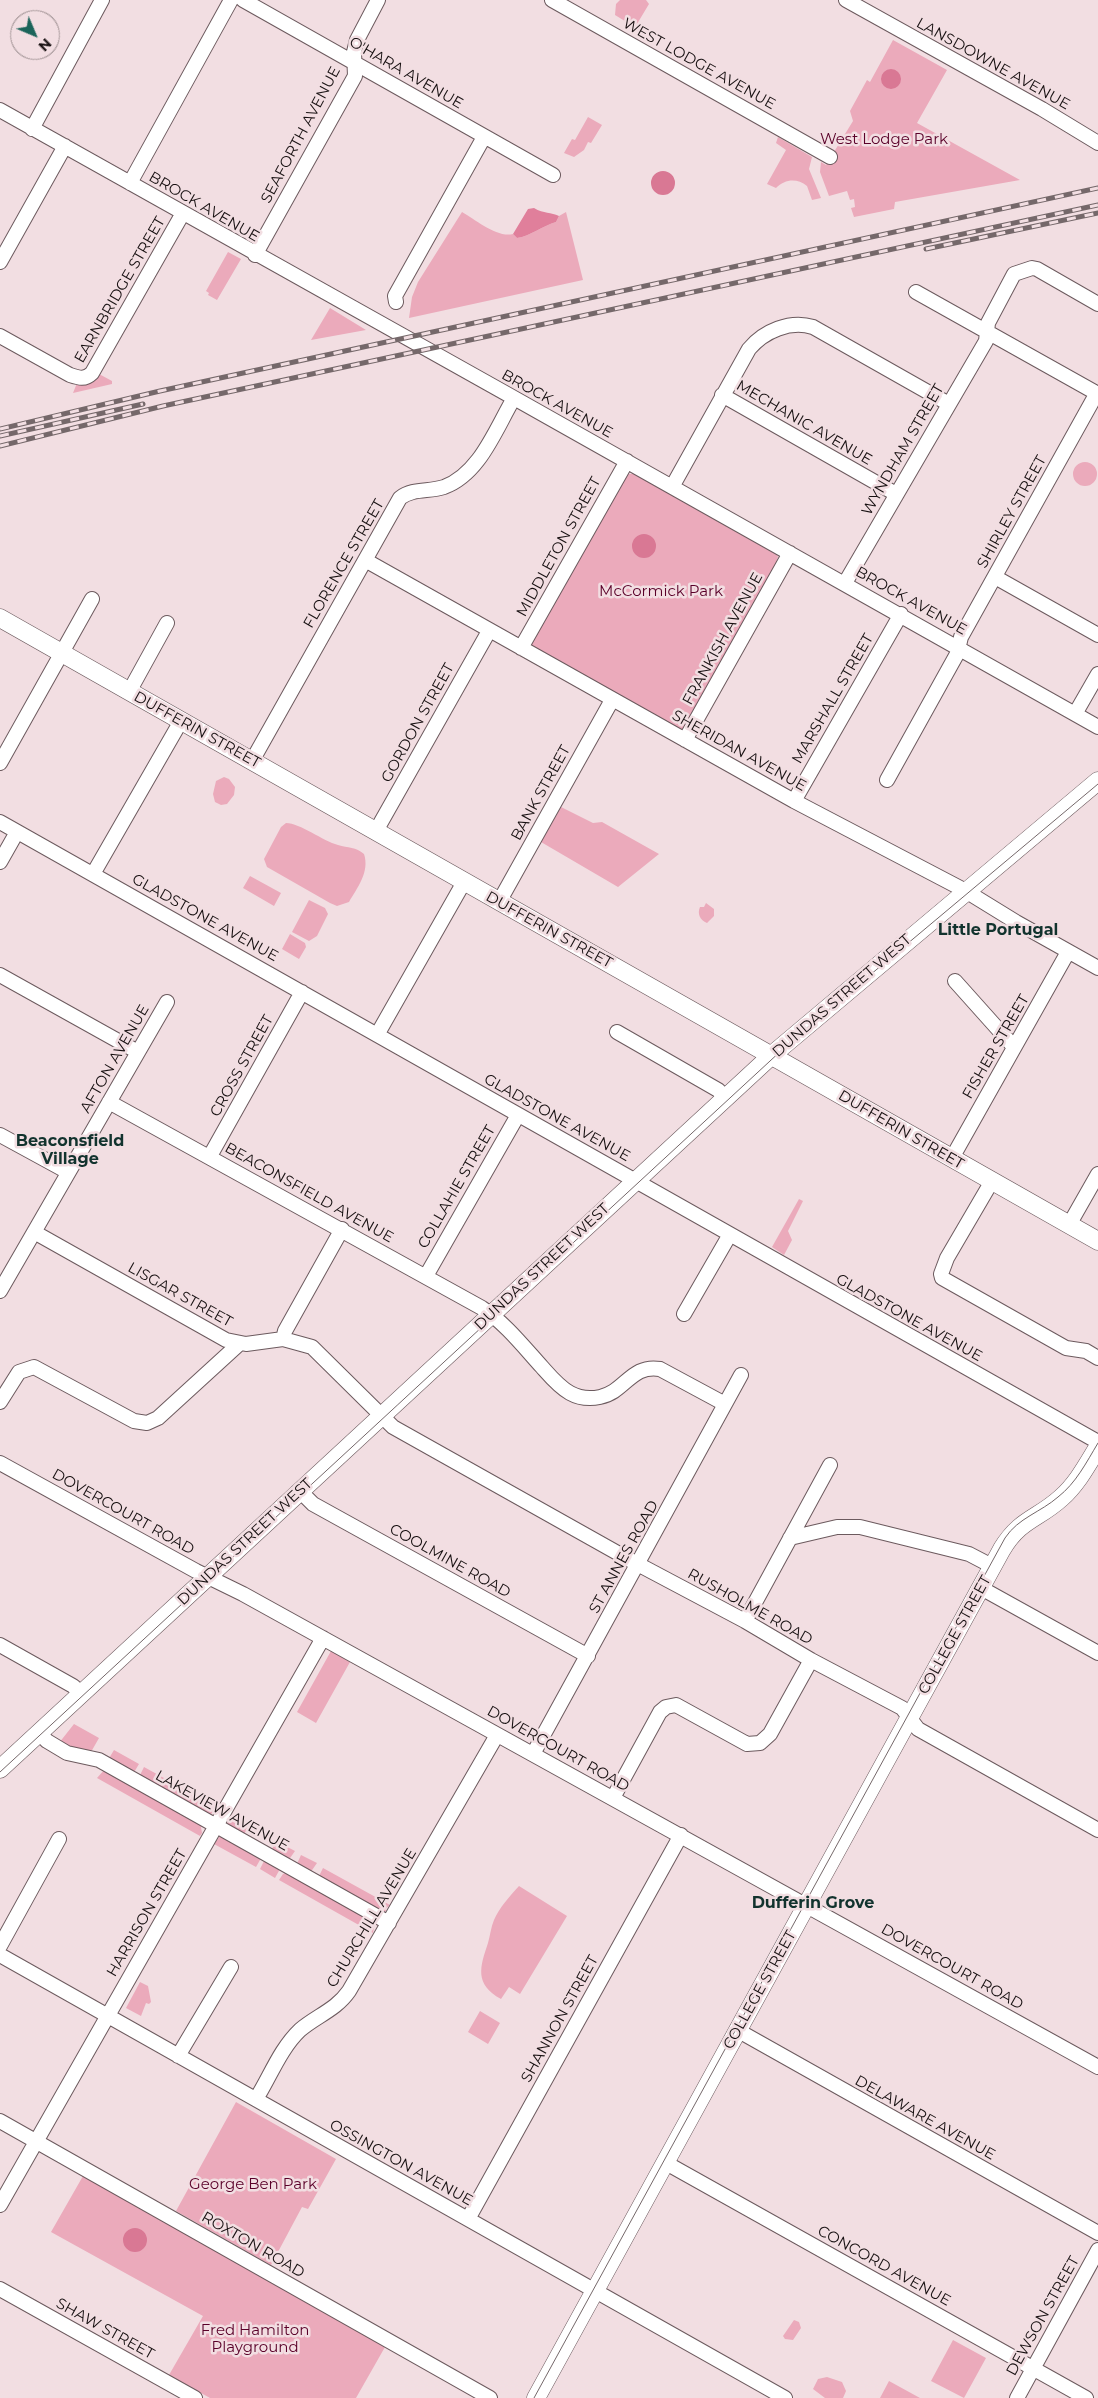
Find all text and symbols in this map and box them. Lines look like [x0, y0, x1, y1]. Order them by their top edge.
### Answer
north arrow [10, 10, 60, 60]
street label: WEST LODGE AVENUE [619, 14, 779, 114]
street label: LANSDOWNE AVENUE [913, 14, 1073, 114]
street label: O'HARA AVENUE [346, 33, 466, 113]
text: N [35, 35, 55, 55]
street label: SEAFORTH AVENUE [257, 64, 345, 206]
park label: West Lodge Park [820, 131, 948, 149]
street label: BROCK AVENUE [146, 168, 262, 246]
street label: EARNBRIDGE STREET [71, 214, 169, 366]
street label: BROCK AVENUE [498, 366, 616, 442]
street label: MECHANIC AVENUE [733, 377, 875, 469]
street label: WYNDHAM STREET [858, 381, 948, 519]
street label: SHIRLEY STREET [974, 452, 1050, 572]
street label: MIDDLETON STREET [513, 474, 605, 620]
street label: FLORENCE STREET [300, 496, 388, 632]
street label: BROCK AVENUE [852, 563, 970, 639]
street label: FRANKISH AVENUE [679, 570, 767, 708]
park label: McCormick Park [599, 583, 723, 601]
street label: MARSHALL STREET [788, 631, 878, 767]
street label: GORDON STREET [378, 660, 458, 786]
street label: DUFFERIN STREET [131, 688, 263, 772]
street label: SHERIDAN AVENUE [669, 707, 809, 795]
street label: BANK STREET [507, 742, 575, 844]
street label: GLADSTONE AVENUE [129, 870, 281, 966]
street label: DUFFERIN STREET [483, 888, 615, 972]
district label: Little Portugal [938, 920, 1058, 940]
street label: DUNDAS STREET WEST [769, 931, 915, 1061]
street label: FISHER STREET [959, 992, 1033, 1102]
street label: AFTON AVENUE [77, 1002, 153, 1116]
street label: CROSS STREET [207, 1012, 277, 1120]
street label: GLADSTONE AVENUE [481, 1070, 633, 1166]
street label: DUFFERIN STREET [835, 1087, 967, 1173]
street label: COLLAHIE STREET [414, 1122, 500, 1252]
district label: Beaconsfield Village [16, 1131, 124, 1169]
street label: BEACONSFIELD AVENUE [222, 1139, 396, 1247]
street label: DUNDAS STREET WEST [471, 1200, 613, 1334]
street label: LISGAR STREET [125, 1259, 235, 1331]
street label: GLADSTONE AVENUE [833, 1270, 985, 1366]
street label: DOVERCOURT ROAD [49, 1465, 197, 1559]
street label: DUNDAS STREET WEST [174, 1475, 316, 1609]
street label: ST ANNES ROAD [585, 1497, 663, 1617]
street label: COOLMINE ROAD [386, 1520, 514, 1602]
street label: RUSHOLME ROAD [684, 1565, 816, 1649]
street label: COLLEGE STREET [915, 1572, 995, 1698]
street label: DOVERCOURT ROAD [484, 1702, 632, 1796]
street label: LAKEVIEW AVENUE [152, 1767, 292, 1855]
street label: CHURCHILL AVENUE [323, 1845, 421, 1991]
street label: HARRISON STREET [103, 1846, 191, 1980]
district label: Dufferin Grove [752, 1893, 874, 1913]
street label: DOVERCOURT ROAD [878, 1920, 1026, 2014]
street label: COLLEGE STREET [720, 1927, 800, 2053]
street label: SHANNON STREET [518, 1952, 602, 2086]
street label: DELAWARE AVENUE [852, 2072, 998, 2164]
street label: OSSINGTON AVENUE [326, 2116, 476, 2210]
park label: George Ben Park [189, 2176, 317, 2194]
street label: ROXTON ROAD [198, 2208, 308, 2282]
street label: CONCORD AVENUE [814, 2222, 954, 2310]
street label: DEWSON STREET [1003, 2253, 1083, 2379]
street label: SHAW STREET [53, 2295, 157, 2363]
park label: Fred Hamilton Playground [201, 2322, 309, 2357]

